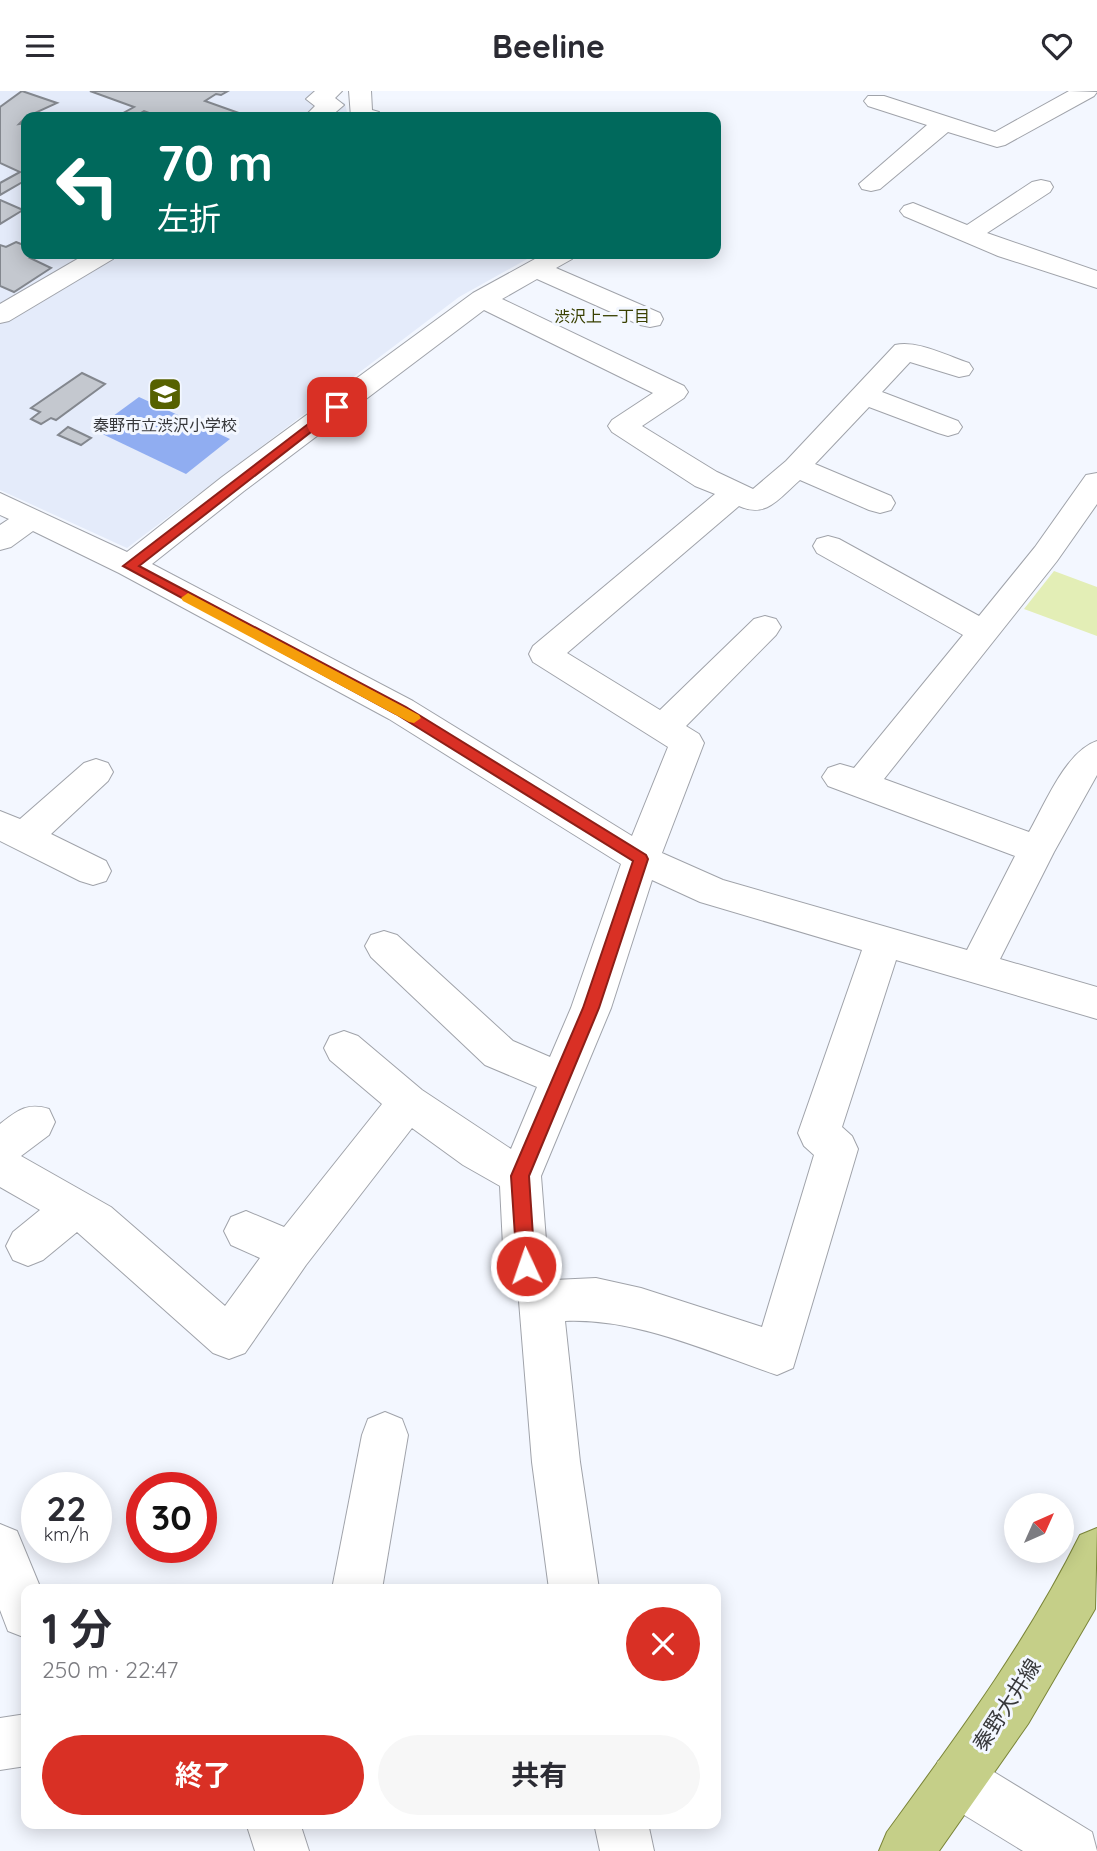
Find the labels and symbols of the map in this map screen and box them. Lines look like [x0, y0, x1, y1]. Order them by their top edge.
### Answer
district label: 渋沢上一丁目 [554, 306, 650, 326]
school or university icon: 秦野市立渋沢小学校 [146, 375, 184, 413]
pin [307, 377, 367, 437]
place label: 秦野市立渋沢小学校 [93, 415, 237, 435]
position arrow [489, 1229, 563, 1303]
speed limit sign: 30 [126, 1472, 217, 1563]
north arrow [1004, 1493, 1074, 1563]
street label: 秦野大井線 [967, 1653, 1046, 1756]

